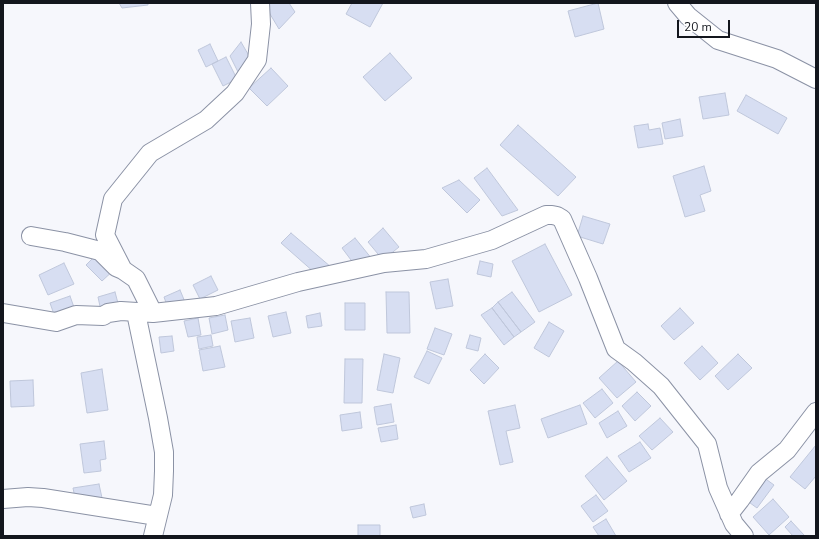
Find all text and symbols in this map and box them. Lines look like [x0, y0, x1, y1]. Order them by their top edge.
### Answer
scale bar [679, 12, 732, 38]
text: 20 m [684, 19, 712, 35]

